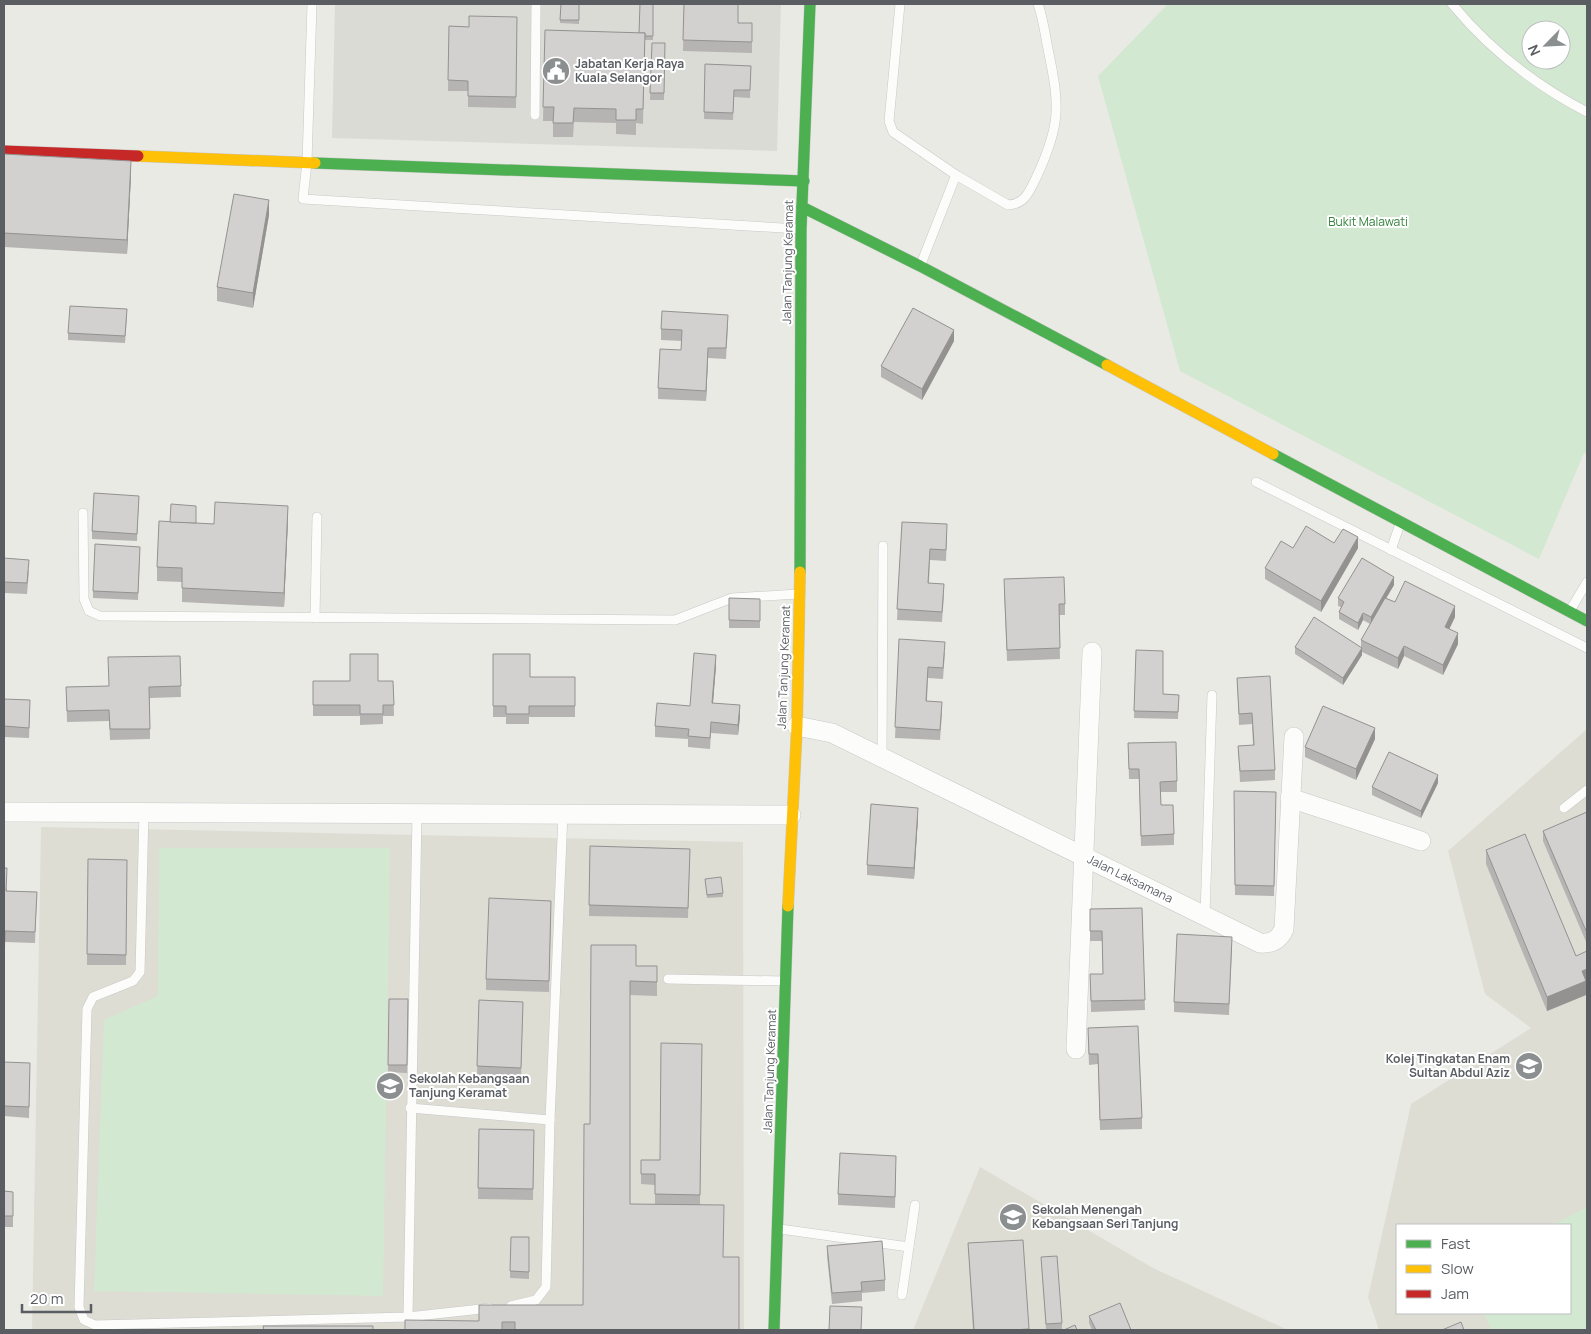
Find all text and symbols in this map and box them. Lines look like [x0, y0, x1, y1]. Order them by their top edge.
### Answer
north arrow [1521, 20, 1571, 70]
text: N [1523, 42, 1544, 59]
place label: Jabatan Kerja Raya Kuala Selangor [575, 55, 684, 86]
public building icon: Jabatan Kerja Raya Kuala Selangor [541, 56, 571, 86]
street label: Jalan Tanjung Keramat [778, 200, 797, 324]
park label: Bukit Malawati [1328, 213, 1408, 230]
street label: Jalan Tanjung Keramat [773, 604, 794, 729]
street label: Jalan Laksamana [1084, 850, 1176, 907]
street label: Jalan Tanjung Keramat [759, 1008, 780, 1133]
place label: Kolej Tingkatan Enam Sultan Abdul Aziz [1386, 1050, 1510, 1081]
school or university icon: Kolej Tingkatan Enam Sultan Abdul Aziz [1514, 1051, 1544, 1081]
place label: Sekolah Kebangsaan Tanjung Keramat [409, 1070, 530, 1101]
school or university icon: Sekolah Kebangsaan Tanjung Keramat [375, 1071, 405, 1101]
place label: Sekolah Menengah Kebangsaan Seri Tanjung [1032, 1201, 1178, 1232]
school or university icon: Sekolah Menengah Kebangsaan Seri Tanjung [998, 1202, 1028, 1232]
legend [1396, 1224, 1571, 1314]
text: Fast [1441, 1233, 1470, 1254]
text: Slow [1441, 1258, 1474, 1279]
scale bar [22, 1282, 91, 1314]
text: Jam [1441, 1283, 1469, 1304]
text: 20 m [30, 1288, 63, 1309]

